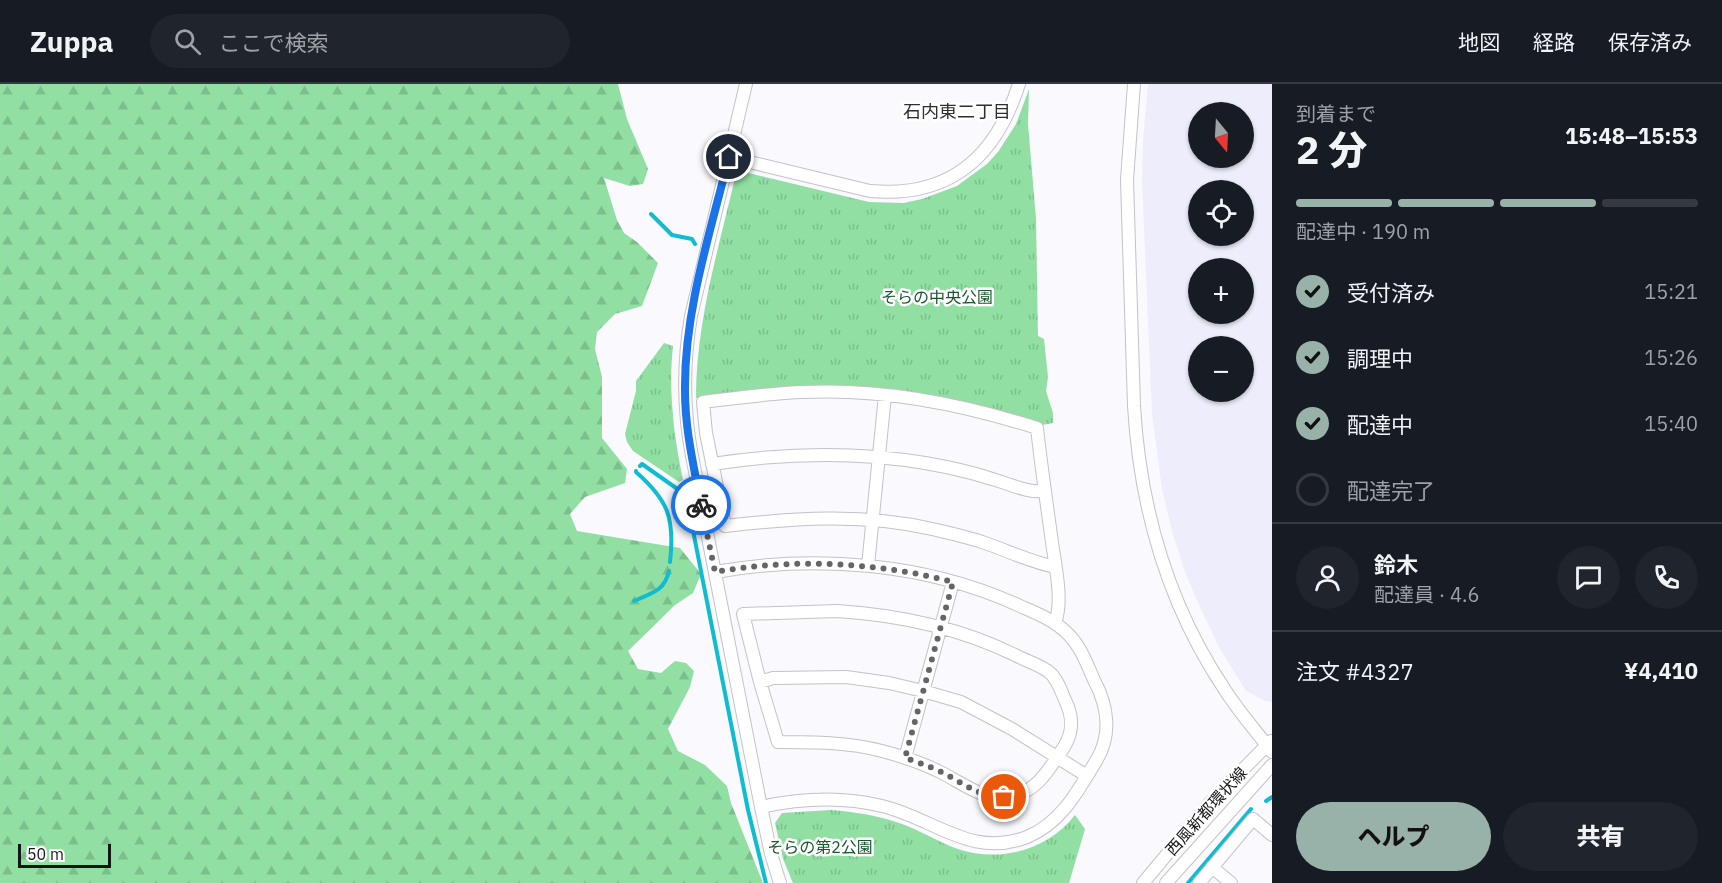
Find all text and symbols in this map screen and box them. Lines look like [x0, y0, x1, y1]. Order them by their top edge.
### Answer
search box [150, 14, 570, 68]
text: Zuppa [30, 23, 114, 60]
icon: search [171, 25, 204, 58]
text: ここで検索 [219, 28, 329, 57]
text: 地図 [1458, 28, 1500, 56]
text: 経路 [1533, 28, 1575, 56]
text: 保存済み [1608, 28, 1692, 56]
district label: 石内東二丁目 [903, 100, 1011, 123]
text: 到着まで [1296, 100, 1376, 127]
north arrow [1188, 102, 1254, 168]
map controls [1188, 102, 1254, 402]
text: 15:48–15:53 [1565, 121, 1698, 150]
text: 2 分 [1296, 124, 1368, 175]
pin [703, 131, 754, 182]
icon: home [712, 140, 745, 173]
button: locate [1188, 180, 1254, 246]
text: 配達中 · 190 m [1296, 218, 1430, 245]
button: + [1188, 258, 1254, 324]
icon: check [1296, 275, 1329, 308]
text: 受付済み [1347, 278, 1435, 307]
text: 15:21 [1644, 278, 1698, 305]
park label: そらの中央公園 [881, 287, 993, 307]
button: − [1188, 336, 1254, 402]
icon: check [1296, 341, 1329, 374]
text: 調理中 [1347, 344, 1413, 373]
text: 15:26 [1644, 344, 1698, 371]
icon: check [1296, 407, 1329, 440]
text: 配達中 [1347, 410, 1413, 439]
text: 15:40 [1644, 410, 1698, 437]
courier [671, 475, 731, 535]
text: 配達完了 [1347, 476, 1435, 505]
icon: bike [685, 489, 718, 522]
button: person [1296, 546, 1359, 609]
button: chat [1557, 546, 1620, 609]
button: phone [1635, 546, 1698, 609]
text: 鈴木 [1374, 550, 1418, 579]
text: 配達員 · 4.6 [1374, 581, 1479, 608]
text: ¥4,410 [1624, 656, 1698, 685]
text: 注文 #4327 [1296, 657, 1414, 686]
street label: 西風新都環状線 [1161, 763, 1251, 859]
pin [978, 771, 1029, 822]
icon: bag [987, 780, 1020, 813]
button: ヘルプ [1296, 802, 1491, 871]
button: 共有 [1503, 802, 1698, 871]
park label: そらの第2公園 [767, 837, 873, 857]
scale bar [18, 841, 111, 868]
text: 50 m [27, 844, 64, 864]

